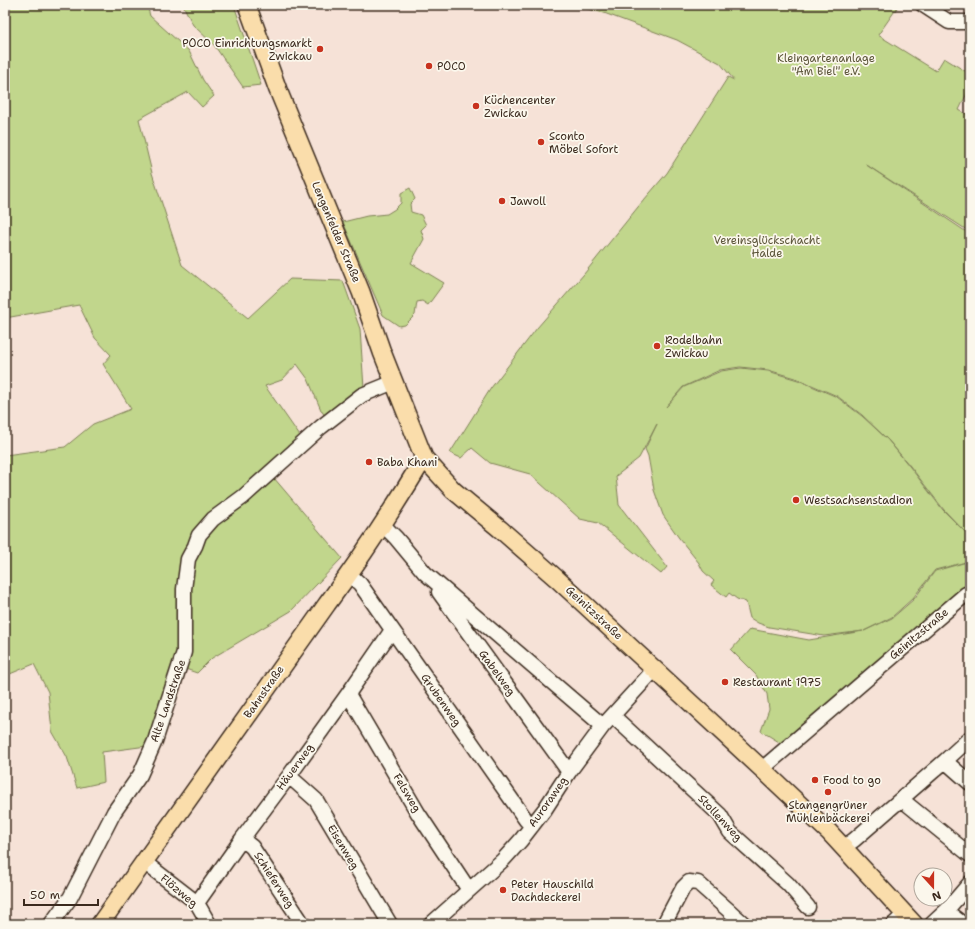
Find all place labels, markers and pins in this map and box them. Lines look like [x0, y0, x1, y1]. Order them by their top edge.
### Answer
place label: POCO Einrichtungsmarkt Zwickau [182, 36, 312, 64]
marker: POCO Einrichtungsmarkt Zwickau [315, 44, 325, 54]
place label: POCO [437, 59, 466, 74]
marker: POCO [424, 61, 434, 71]
place label: Küchencenter Zwickau [484, 93, 556, 121]
marker: Küchencenter Zwickau [471, 101, 481, 111]
place label: Sconto Möbel Sofort [549, 129, 618, 157]
marker: Sconto Möbel Sofort [536, 137, 546, 147]
place label: Jawoll [510, 194, 546, 209]
marker: Jawoll [497, 196, 507, 206]
place label: Rodelbahn Zwickau [665, 333, 722, 361]
marker: Rodelbahn Zwickau [652, 341, 662, 351]
place label: Baba Khani [377, 455, 437, 470]
marker: Baba Khani [364, 457, 374, 467]
place label: Westsachsenstadion [804, 493, 912, 508]
marker: Westsachsenstadion [791, 495, 801, 505]
place label: Restaurant 1975 [733, 675, 821, 690]
marker: Restaurant 1975 [720, 677, 730, 687]
place label: Food to go [823, 773, 881, 788]
marker: Food to go [810, 775, 820, 785]
marker: Stangengrüner Mühlenbäckerei [823, 787, 833, 797]
place label: Stangengrüner Mühlenbäckerei [786, 798, 870, 826]
place label: Peter Hauschild Dachdeckerei [511, 877, 594, 905]
marker: Peter Hauschild Dachdeckerei [498, 885, 508, 895]

